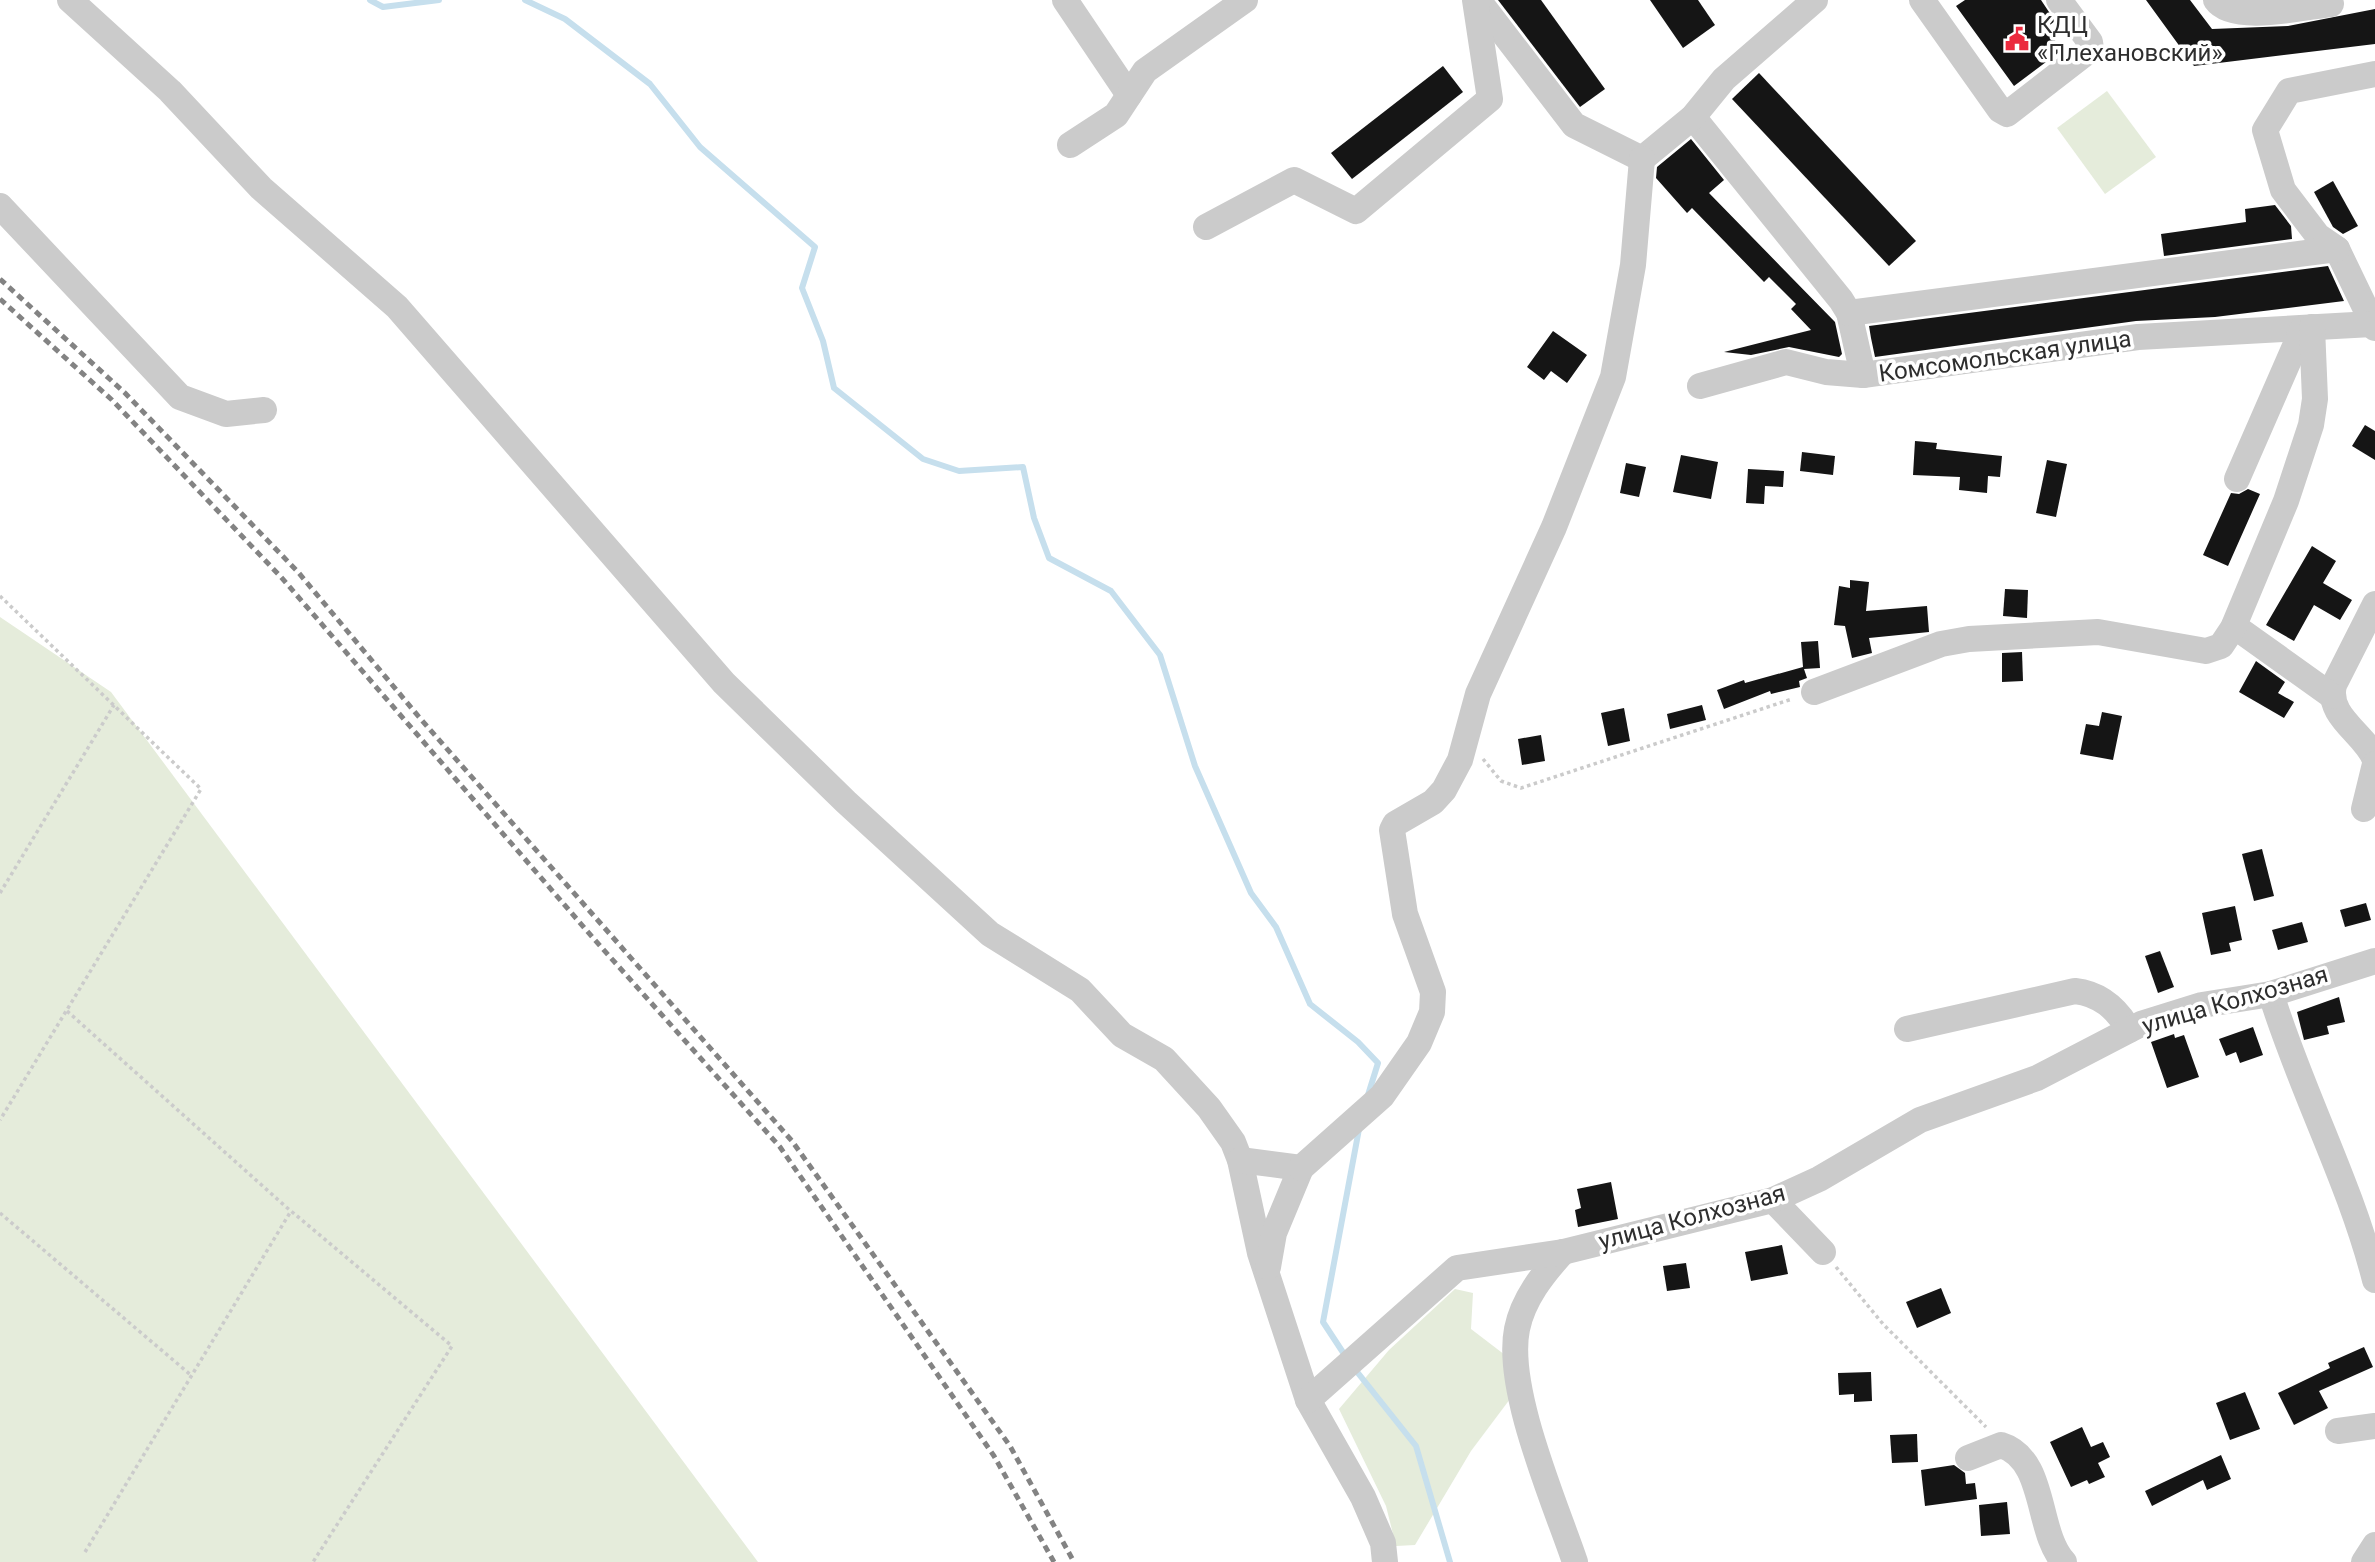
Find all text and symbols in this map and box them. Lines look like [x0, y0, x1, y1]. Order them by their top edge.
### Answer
place label: КДЦ «Плехановский» [2037, 11, 2223, 67]
public building icon: КДЦ «Плехановский» [2003, 25, 2031, 53]
street label: Комсомольская улица [1877, 324, 2133, 388]
street label: улица Колхозная [2139, 960, 2331, 1040]
street label: улица Колхозная [1596, 1179, 1788, 1255]

